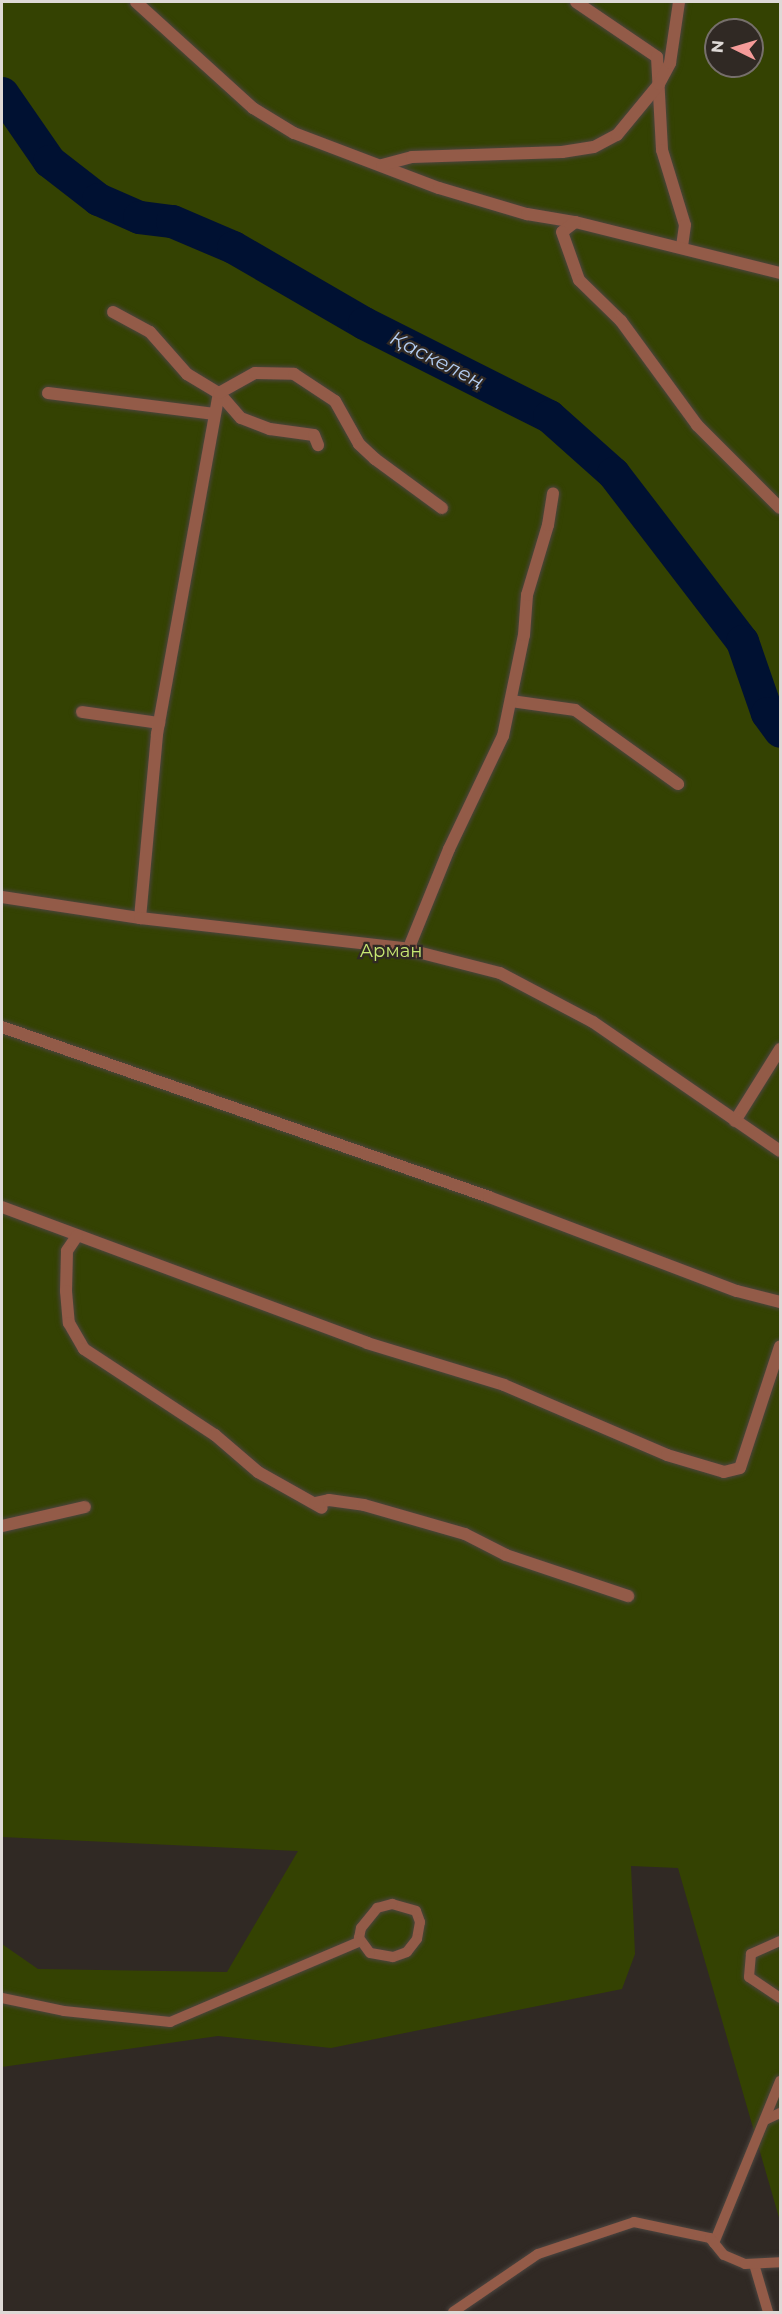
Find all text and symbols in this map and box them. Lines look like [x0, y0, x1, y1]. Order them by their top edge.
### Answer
north arrow [704, 18, 764, 78]
text: N [708, 39, 728, 54]
water label: Қаскелең [386, 326, 488, 394]
park label: Арман [360, 940, 422, 962]

